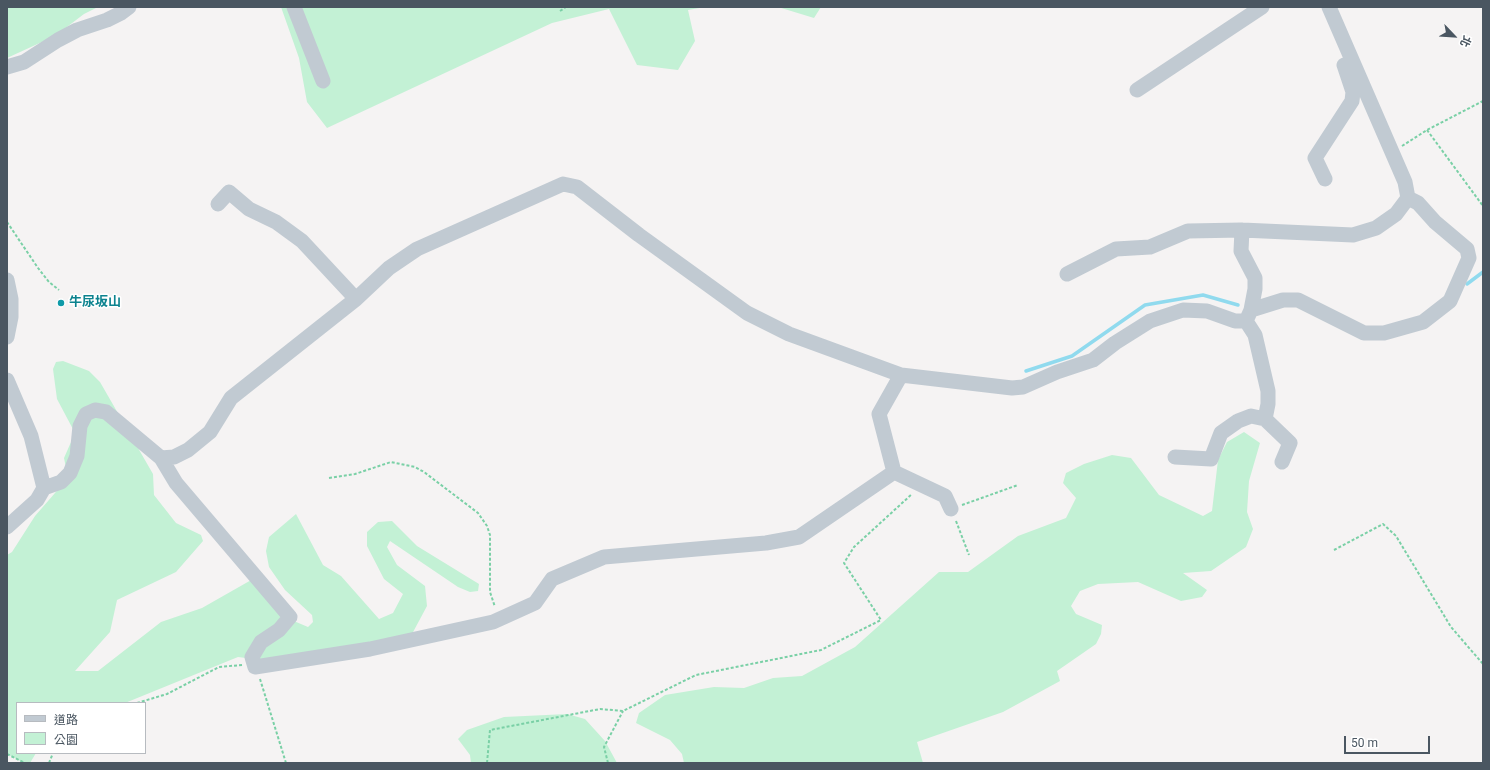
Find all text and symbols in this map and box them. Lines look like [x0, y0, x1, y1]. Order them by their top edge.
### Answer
north arrow [1434, 16, 1474, 56]
text: 北 [1457, 34, 1474, 49]
place label: 牛尿坂山 [69, 295, 121, 311]
marker: 牛尿坂山 [56, 298, 66, 308]
legend [16, 702, 146, 754]
text: 道路 [54, 713, 78, 727]
scale bar [1346, 728, 1432, 754]
text: 公園 [54, 733, 78, 747]
text: 50 m [1351, 736, 1378, 750]

